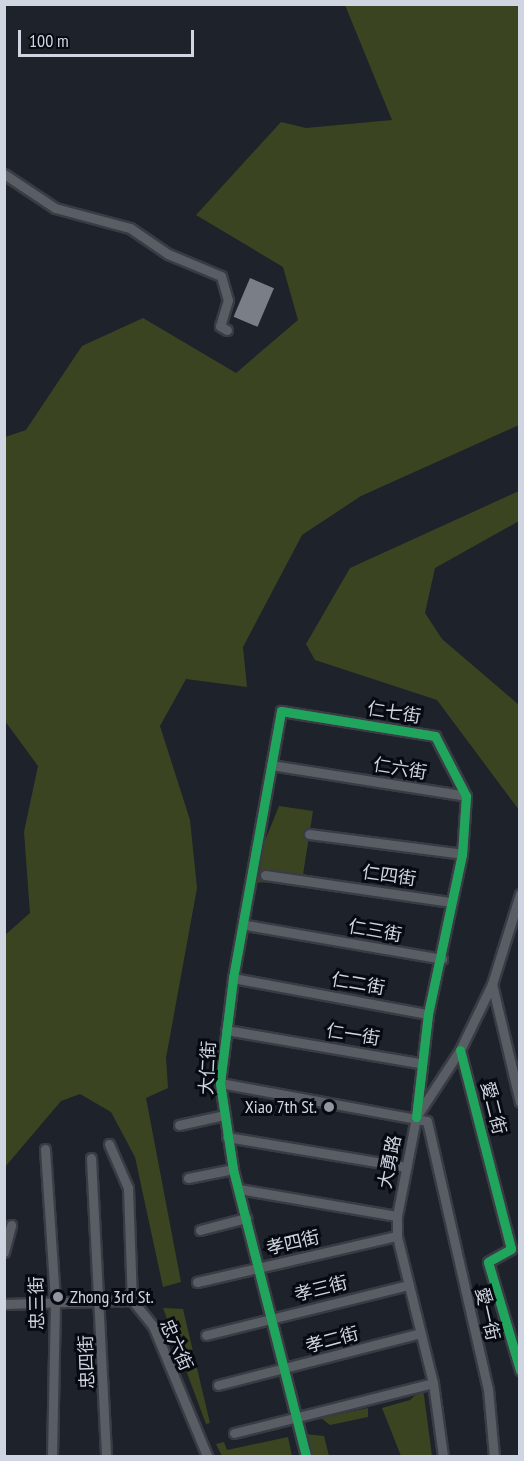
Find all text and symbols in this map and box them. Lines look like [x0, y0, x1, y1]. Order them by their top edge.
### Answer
scale bar [21, 18, 196, 56]
text: 100 m [29, 29, 69, 52]
street label: 仁七街 [366, 698, 422, 728]
street label: 仁六街 [372, 754, 428, 784]
street label: 仁四街 [361, 862, 417, 890]
street label: 仁三街 [347, 916, 403, 946]
street label: 仁二街 [330, 969, 386, 999]
street label: 仁一街 [325, 1020, 381, 1050]
street label: 大仁街 [196, 1040, 220, 1096]
street label: 愛二街 [476, 1079, 510, 1137]
place label: Xiao 7th St. [245, 1096, 317, 1118]
marker: Xiao 7th St. [322, 1100, 336, 1114]
street label: 大勇路 [374, 1133, 406, 1191]
street label: 孝四街 [264, 1226, 322, 1260]
street label: 孝三街 [292, 1272, 350, 1306]
street label: 忠三街 [26, 1276, 48, 1330]
street label: 愛一街 [470, 1285, 504, 1343]
place label: Zhong 3rd St. [70, 1286, 154, 1308]
marker: Zhong 3rd St. [51, 1290, 65, 1304]
street label: 忠六街 [155, 1316, 197, 1374]
street label: 孝二街 [303, 1323, 361, 1357]
street label: 忠四街 [75, 1335, 99, 1389]

